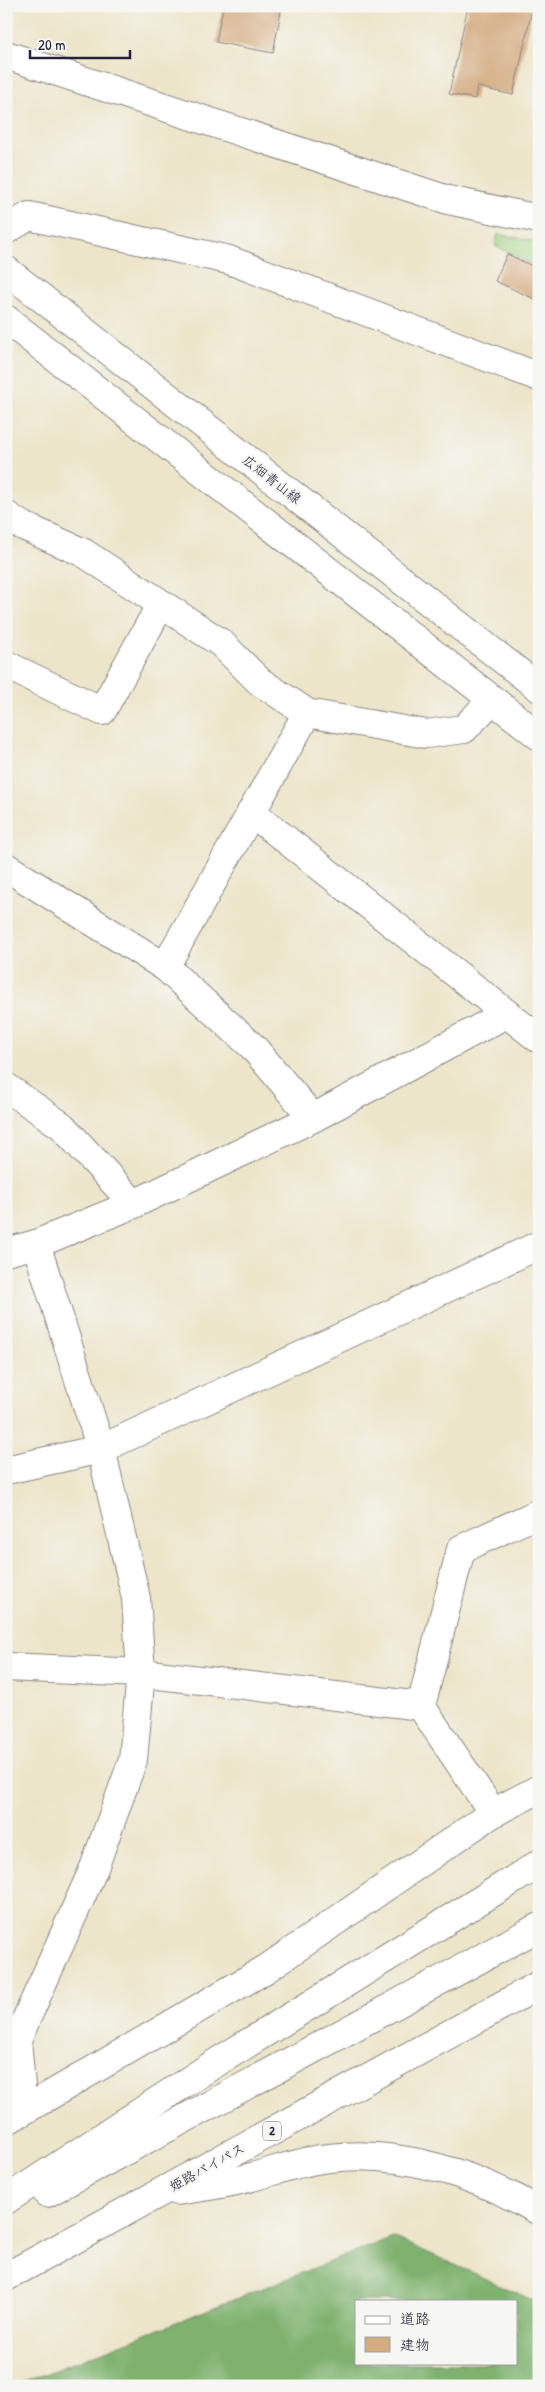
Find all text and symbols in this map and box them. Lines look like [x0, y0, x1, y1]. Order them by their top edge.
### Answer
scale bar [30, 28, 130, 60]
text: 20 m [38, 34, 65, 55]
street label: 広畑青山線 [239, 450, 306, 508]
road number: 2 [263, 2122, 281, 2140]
street label: 姫路バイパス [166, 2138, 248, 2195]
legend [355, 2300, 518, 2364]
text: 道路 [400, 2308, 430, 2329]
text: 建物 [400, 2334, 430, 2355]

